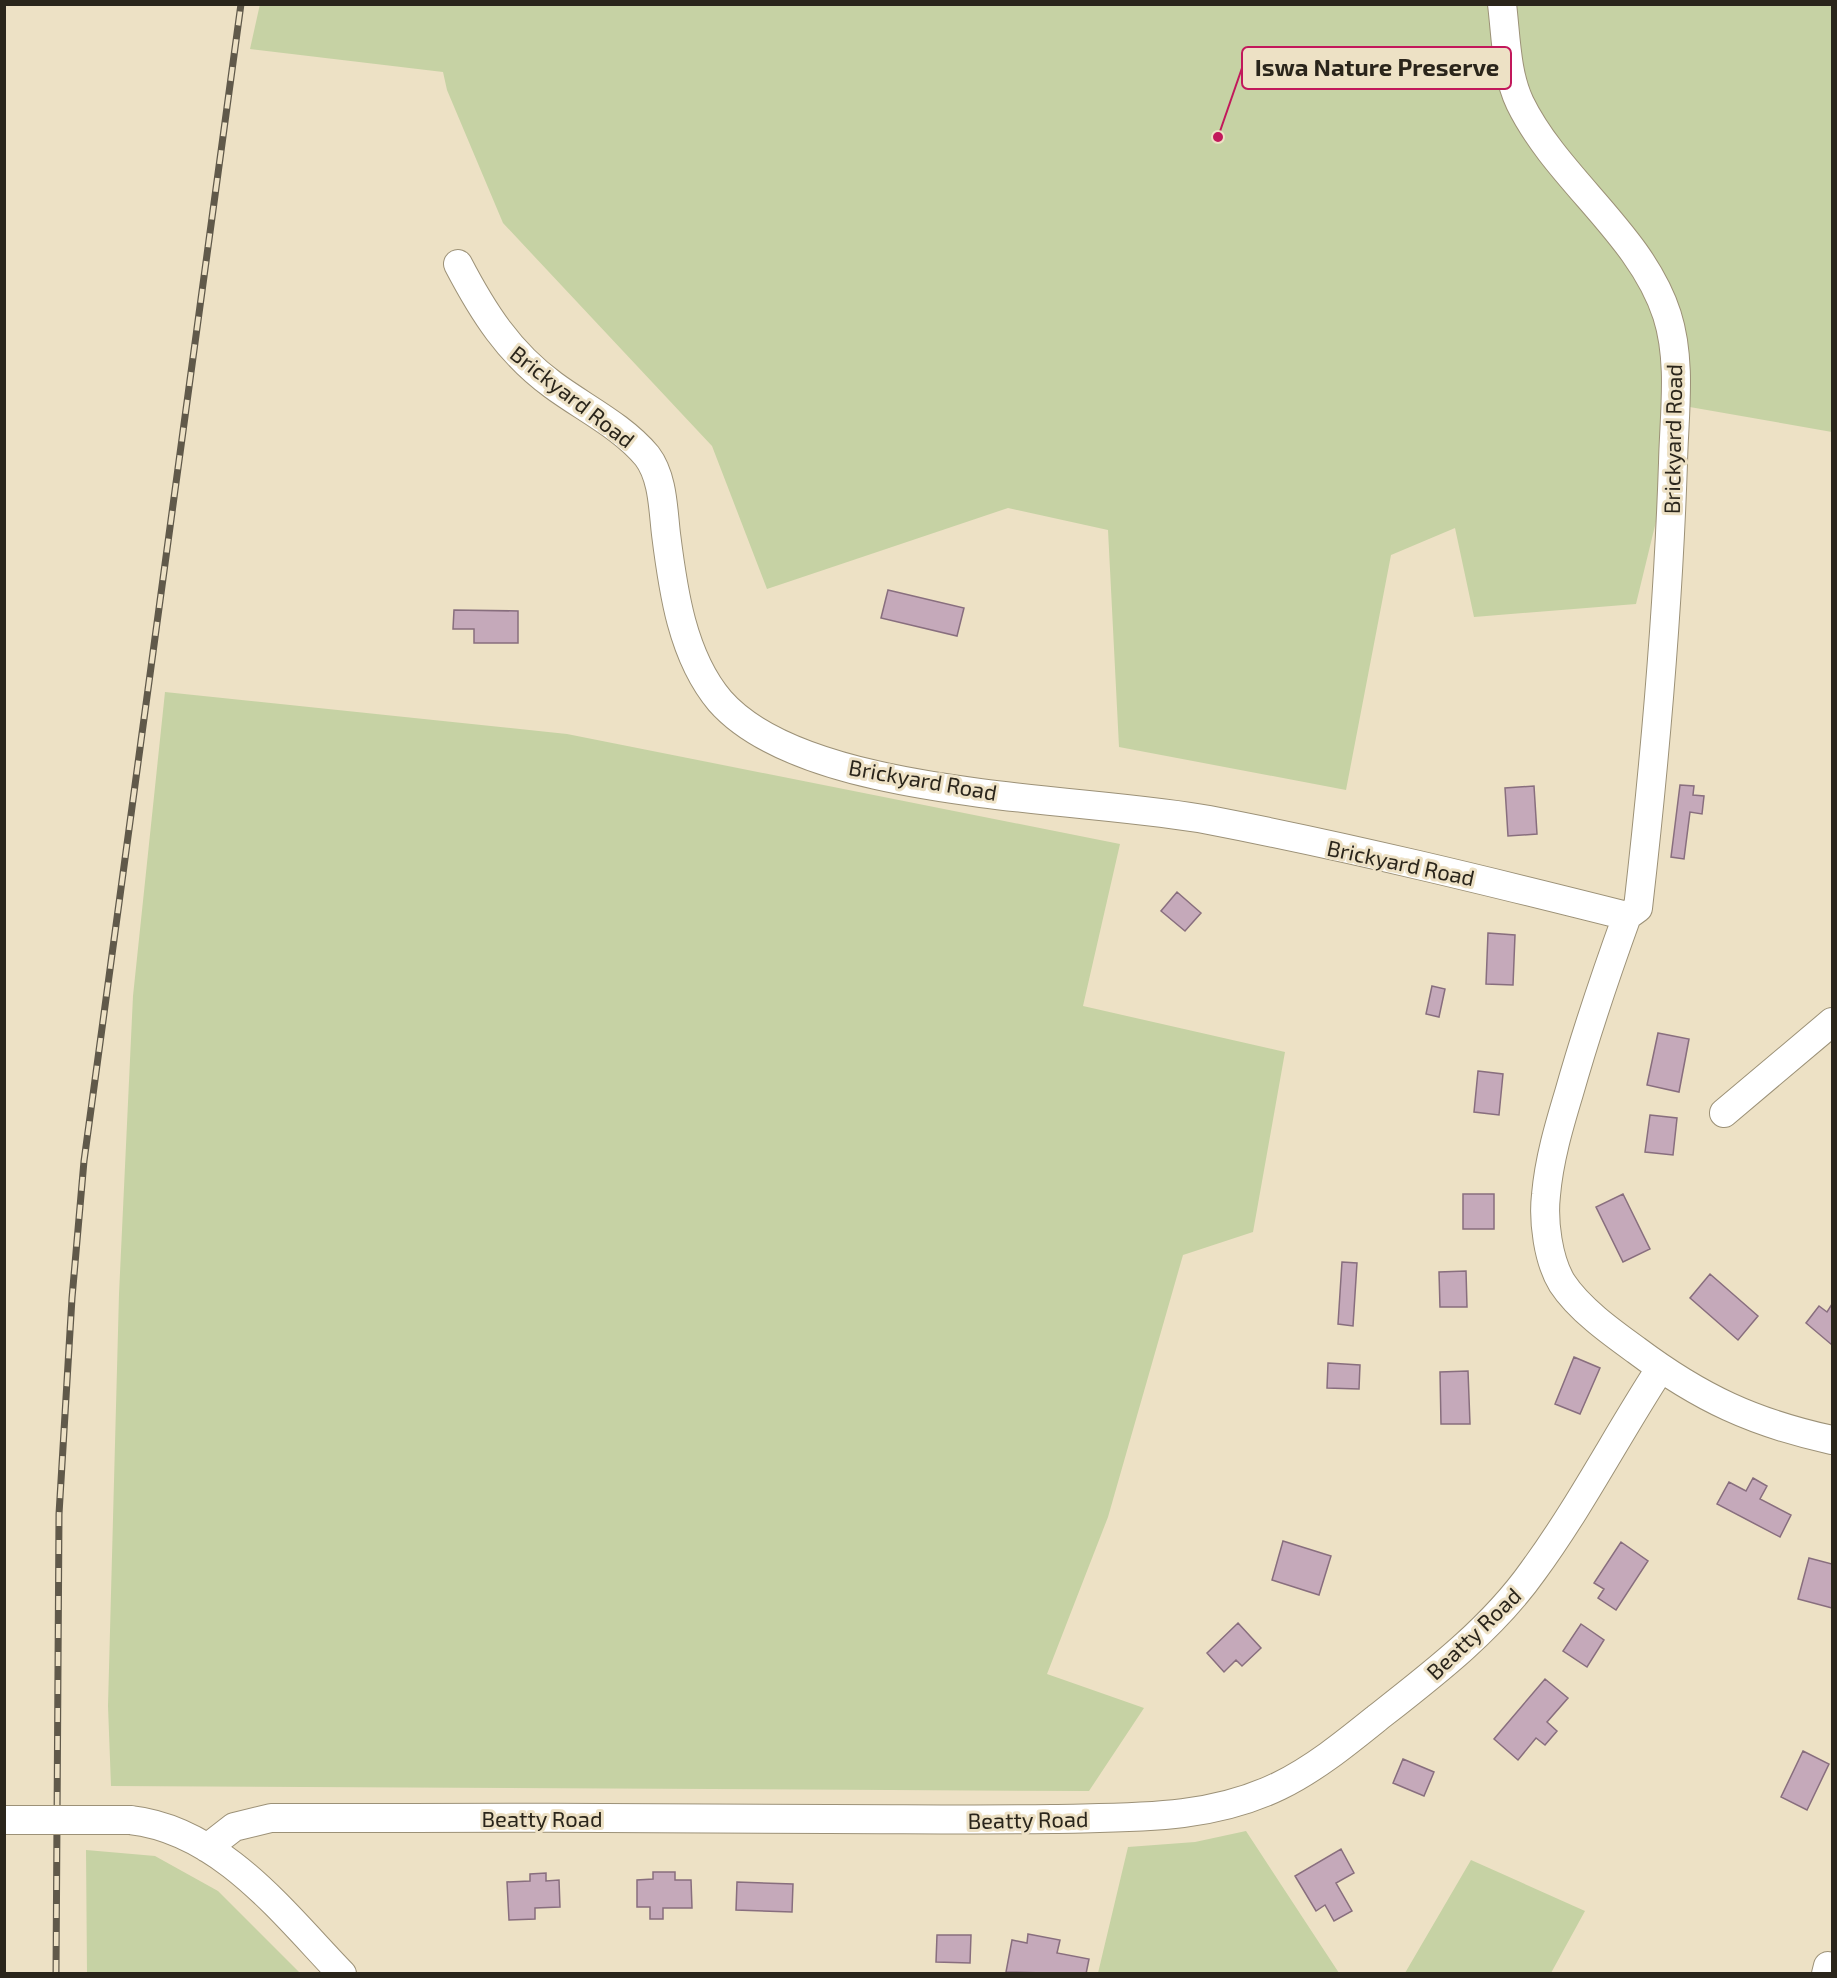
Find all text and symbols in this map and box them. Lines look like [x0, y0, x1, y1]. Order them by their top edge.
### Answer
callout: Iswa Nature Preserve [1242, 47, 1511, 89]
text: Iswa Nature Preserve [1255, 52, 1499, 81]
street label: Brickyard Road [506, 339, 640, 453]
street label: Brickyard Road [1658, 364, 1686, 514]
street label: Brickyard Road [847, 753, 999, 805]
street label: Brickyard Road [1325, 834, 1477, 890]
street label: Beatty Road [1420, 1582, 1526, 1684]
street label: Beatty Road [481, 1805, 603, 1831]
street label: Beatty Road [967, 1805, 1089, 1833]

